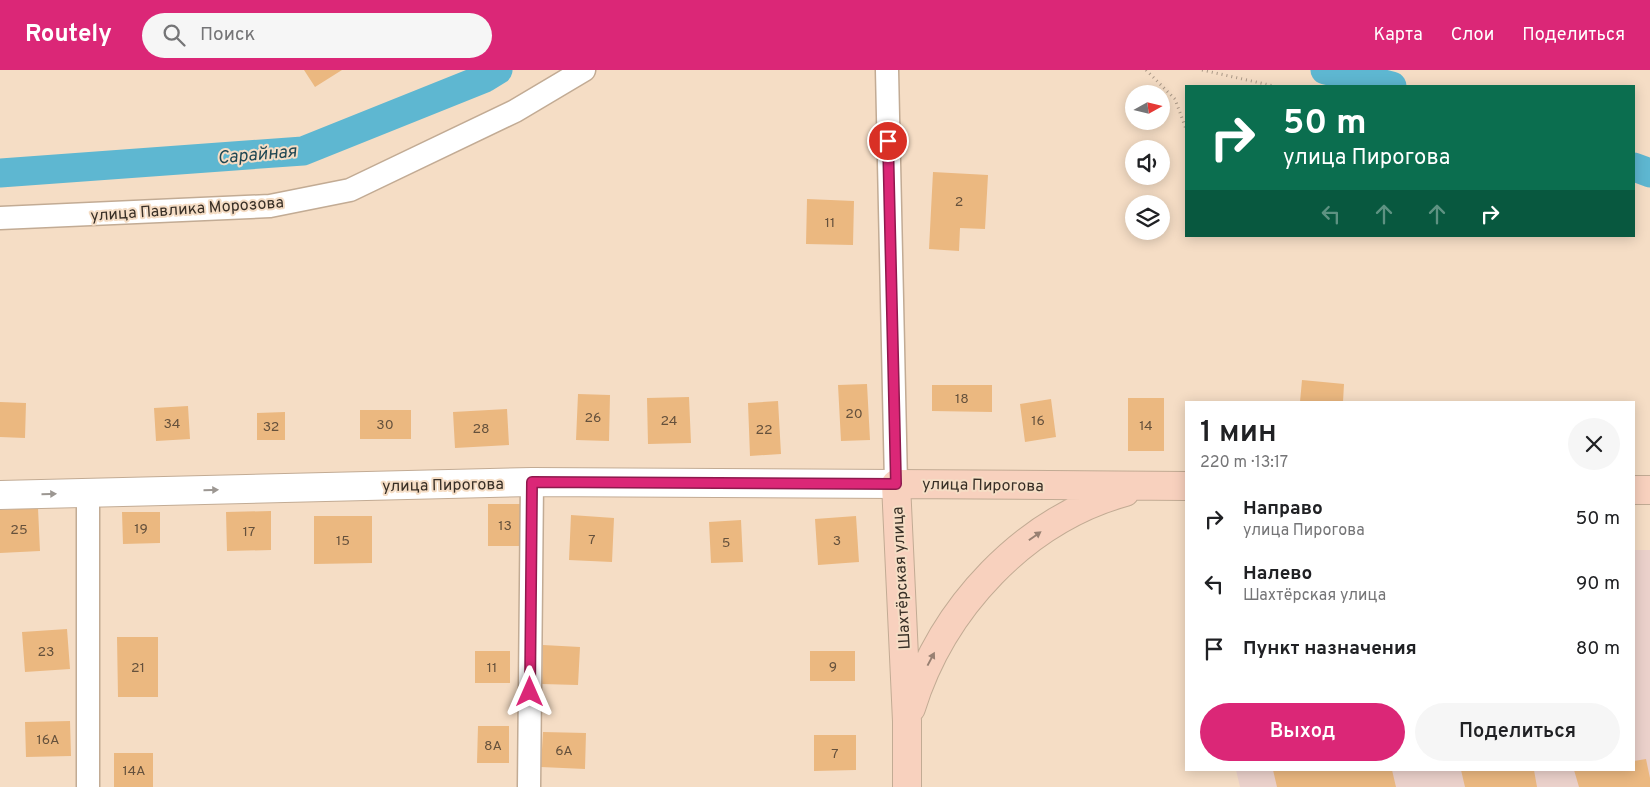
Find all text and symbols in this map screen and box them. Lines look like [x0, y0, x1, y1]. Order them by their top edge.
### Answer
search box [142, 13, 492, 58]
text: Routely [25, 20, 112, 50]
icon: search [160, 21, 188, 49]
text: Поиск [200, 23, 255, 47]
text: Карта [1373, 24, 1423, 47]
text: Слои [1451, 24, 1494, 47]
text: Поделиться [1522, 24, 1625, 47]
north arrow [1125, 85, 1170, 130]
map controls [1125, 85, 1170, 240]
text: 50 m [1283, 102, 1367, 146]
icon: right [1200, 105, 1265, 170]
pin [867, 120, 909, 162]
icon: arrive [874, 127, 902, 155]
button: sound [1125, 140, 1170, 185]
water label: Сарайная [217, 141, 298, 170]
text: улица Пирогова [1283, 145, 1450, 172]
street label: улица Павлика Морозова [90, 193, 284, 227]
house number: 2 [955, 194, 963, 211]
button: layers [1125, 195, 1170, 240]
icon: left [1317, 200, 1345, 228]
icon: ahead [1370, 200, 1398, 228]
icon: ahead [1423, 200, 1451, 228]
icon: right [1476, 200, 1504, 228]
house number: 11 [825, 215, 835, 232]
house number: 18 [955, 391, 969, 408]
house number: 20 [845, 406, 863, 423]
house number: 26 [585, 410, 601, 427]
house number: 24 [660, 413, 678, 430]
house number: 16 [1031, 413, 1045, 430]
text: 1 мин [1200, 415, 1277, 452]
house number: 34 [163, 416, 181, 433]
house number: 30 [376, 417, 394, 434]
house number: 14 [1139, 418, 1153, 435]
button: close [1568, 418, 1620, 470]
house number: 32 [263, 419, 279, 436]
house number: 28 [472, 421, 490, 438]
house number: 22 [755, 422, 773, 439]
text: 220 m · 13:17 [1200, 453, 1288, 473]
street label: улица Пирогова [382, 475, 504, 497]
street label: улица Пирогова [922, 475, 1044, 497]
one-way arrow [203, 486, 219, 494]
one-way arrow [41, 490, 57, 498]
text: Направо [1243, 497, 1323, 521]
icon: right [1200, 505, 1228, 533]
street label: Шахтёрская улица [888, 506, 916, 650]
text: 50 m [1575, 507, 1620, 531]
house number: 13 [498, 518, 512, 535]
house number: 19 [134, 521, 148, 538]
text: улица Пирогова [1243, 521, 1365, 541]
house number: 25 [10, 522, 28, 539]
house number: 17 [243, 524, 255, 541]
one-way arrow [1028, 531, 1041, 541]
house number: 7 [588, 532, 596, 549]
house number: 15 [336, 533, 350, 550]
house number: 3 [833, 533, 841, 550]
house number: 5 [722, 535, 730, 552]
text: Налево [1243, 562, 1312, 586]
icon: left [1200, 570, 1228, 598]
text: 90 m [1576, 572, 1620, 596]
text: Шахтёрская улица [1243, 586, 1386, 606]
icon: arrive [1200, 635, 1228, 663]
text: Пункт назначения [1243, 637, 1417, 661]
text: 80 m [1576, 637, 1620, 661]
house number: 23 [38, 644, 55, 661]
one-way arrow [927, 652, 935, 666]
house number: 9 [829, 659, 837, 676]
house number: 21 [131, 660, 145, 677]
house number: 11 [487, 660, 497, 677]
position arrow [503, 665, 555, 717]
button: Выход [1200, 703, 1405, 761]
button: Поделиться [1415, 703, 1620, 761]
house number: 16А [37, 732, 59, 749]
house number: 8А [484, 738, 502, 755]
house number: 6А [555, 743, 573, 760]
house number: 7 [831, 746, 839, 763]
house number: 14А [123, 763, 145, 780]

